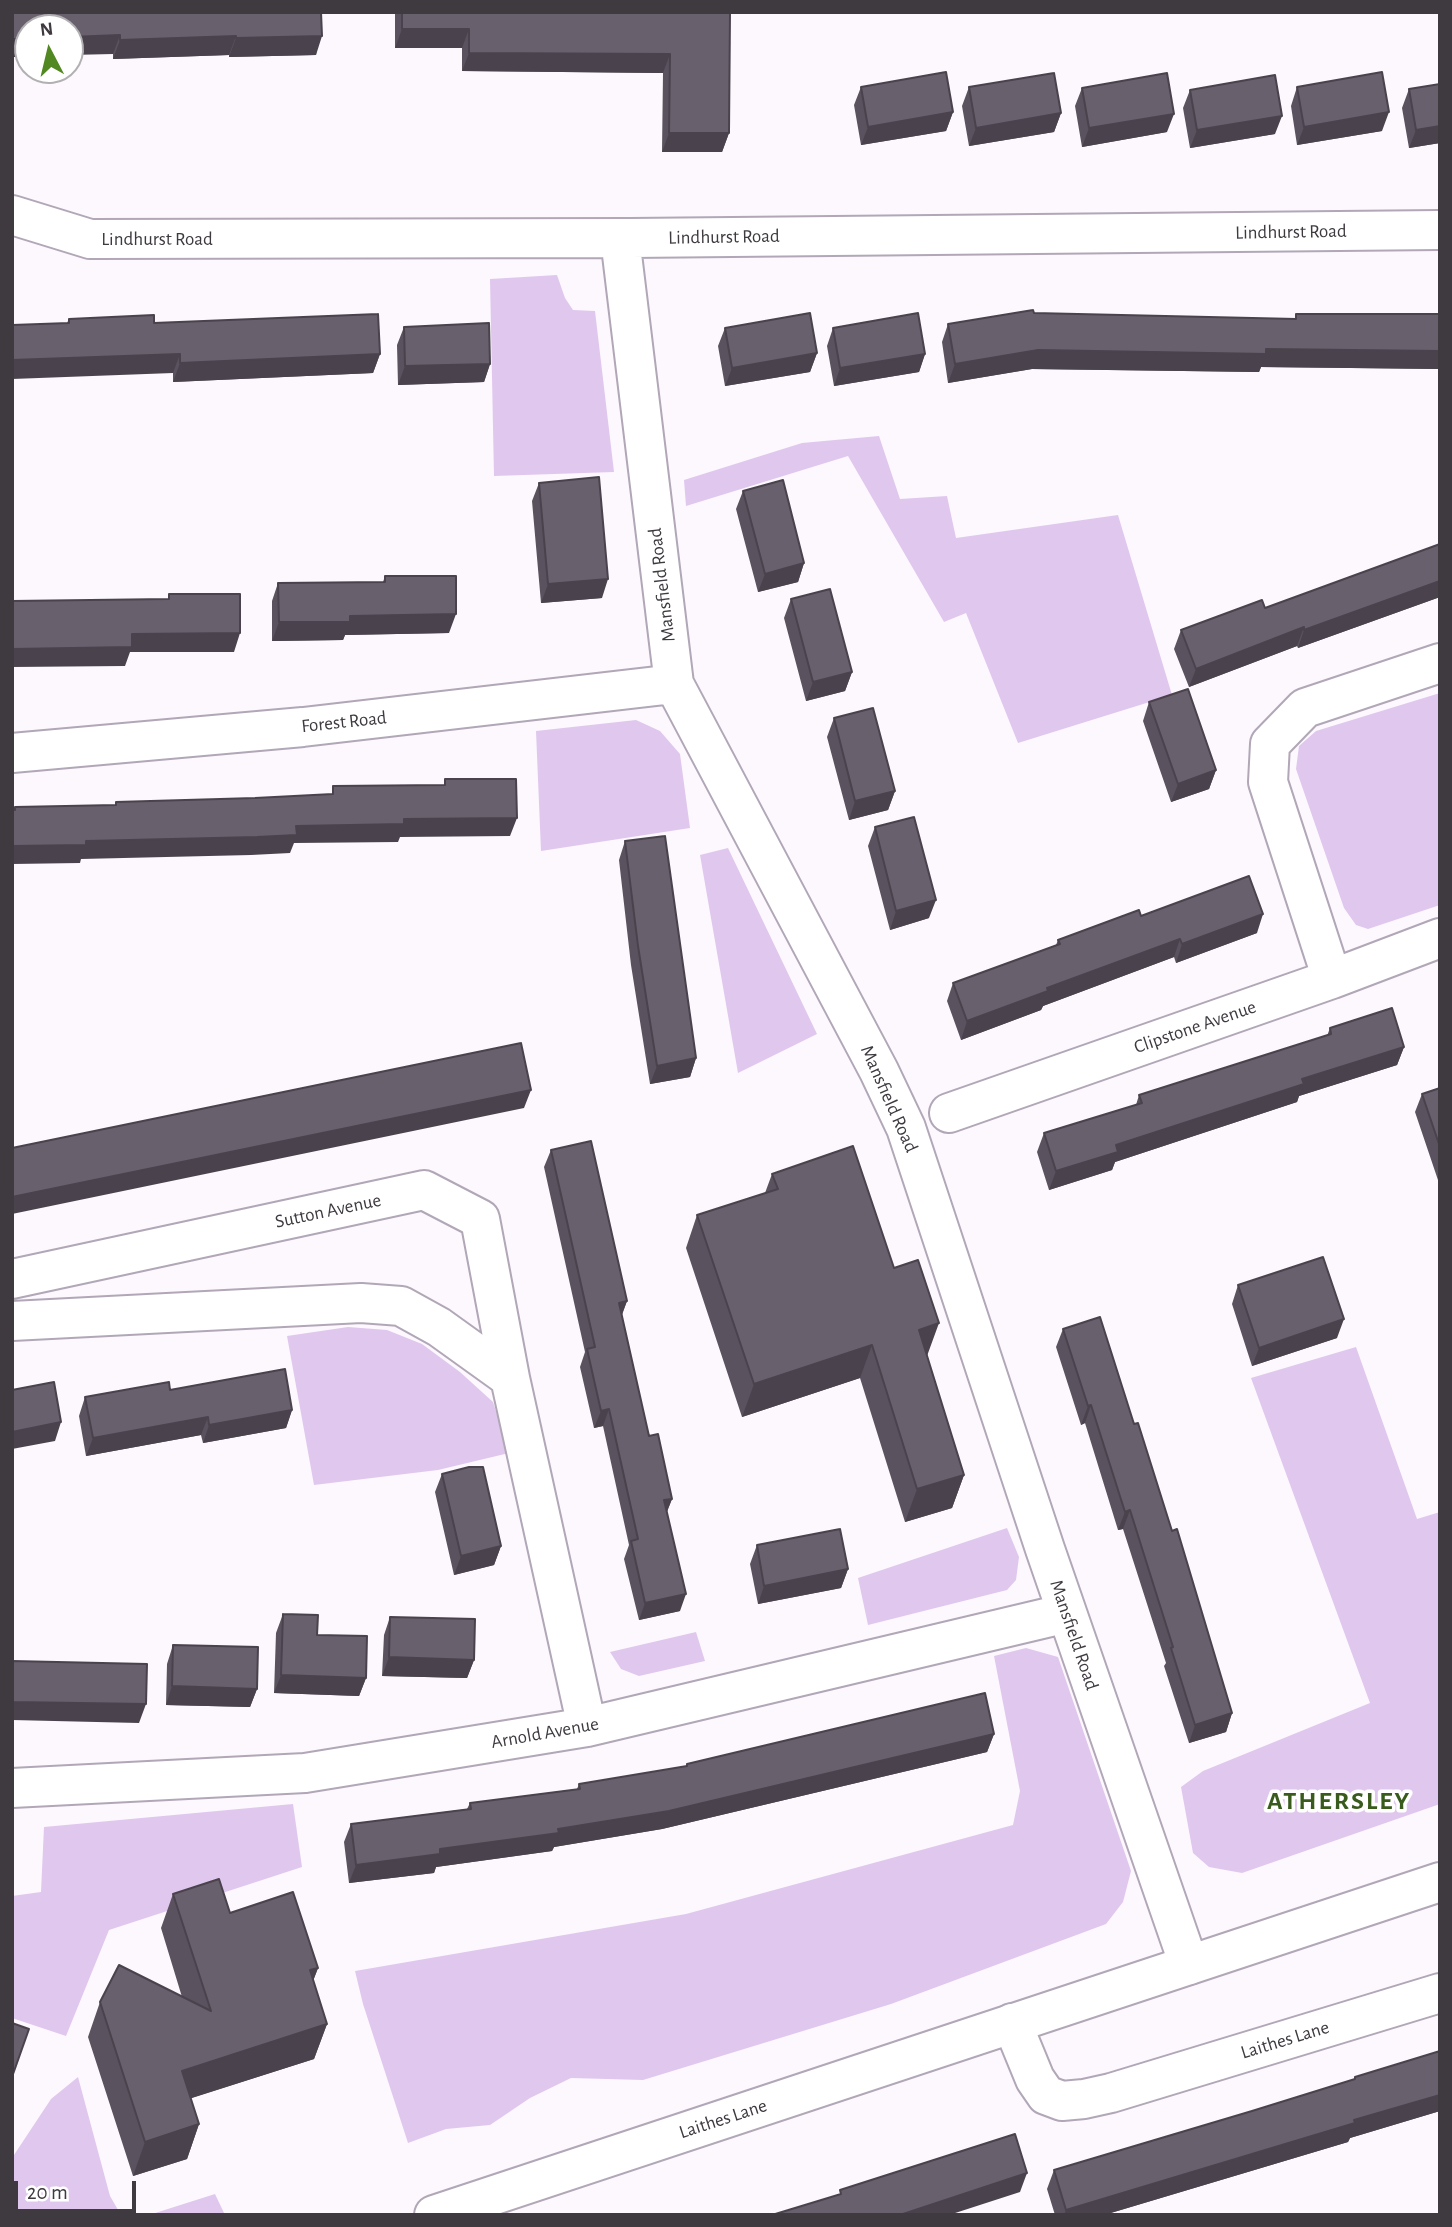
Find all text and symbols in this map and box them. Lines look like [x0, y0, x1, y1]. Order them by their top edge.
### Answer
north arrow [14, 14, 84, 84]
text: N [39, 19, 54, 40]
street label: Lindhurst Road [1235, 220, 1347, 244]
street label: Lindhurst Road [668, 225, 780, 249]
street label: Lindhurst Road [101, 228, 213, 250]
street label: Mansfield Road [644, 527, 680, 643]
street label: Forest Road [300, 706, 388, 738]
street label: Clipstone Avenue [1131, 995, 1259, 1059]
street label: Mansfield Road [855, 1042, 923, 1156]
street label: Sutton Avenue [273, 1189, 383, 1233]
street label: Mansfield Road [1045, 1577, 1103, 1693]
street label: Arnold Avenue [489, 1712, 601, 1754]
district label: ATHERSLEY [1268, 1785, 1410, 1817]
street label: Laithes Lane [1238, 2016, 1332, 2064]
street label: Laithes Lane [676, 2094, 770, 2144]
scale bar [18, 2168, 140, 2212]
text: 20 m [27, 2182, 68, 2203]

